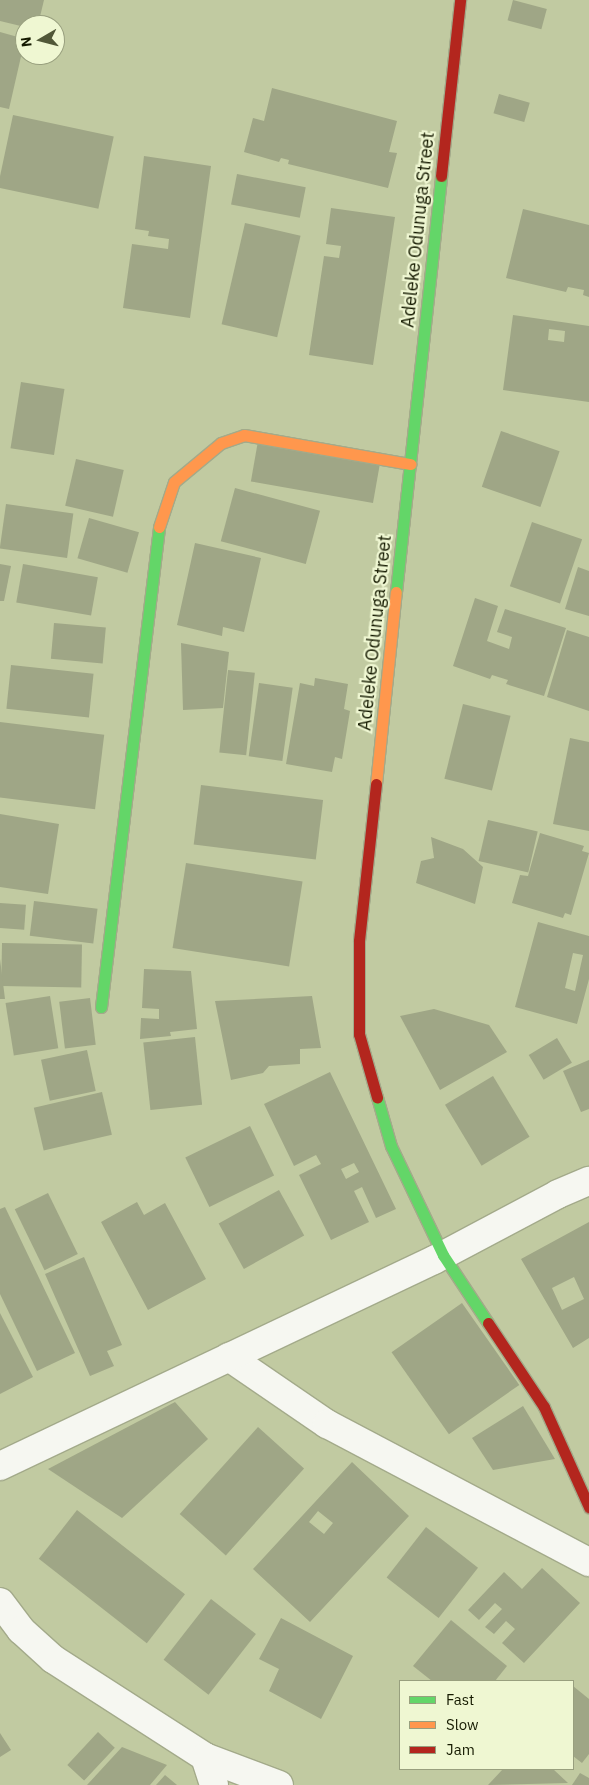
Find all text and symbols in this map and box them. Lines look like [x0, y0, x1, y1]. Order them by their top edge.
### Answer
north arrow [15, 15, 65, 65]
text: N [17, 36, 36, 48]
street label: Adeleke Odunuga Street [397, 131, 439, 329]
street label: Adeleke Odunuga Street [354, 534, 396, 732]
legend [399, 1680, 574, 1770]
text: Fast [446, 1690, 474, 1709]
text: Slow [446, 1715, 479, 1734]
text: Jam [446, 1740, 475, 1759]

